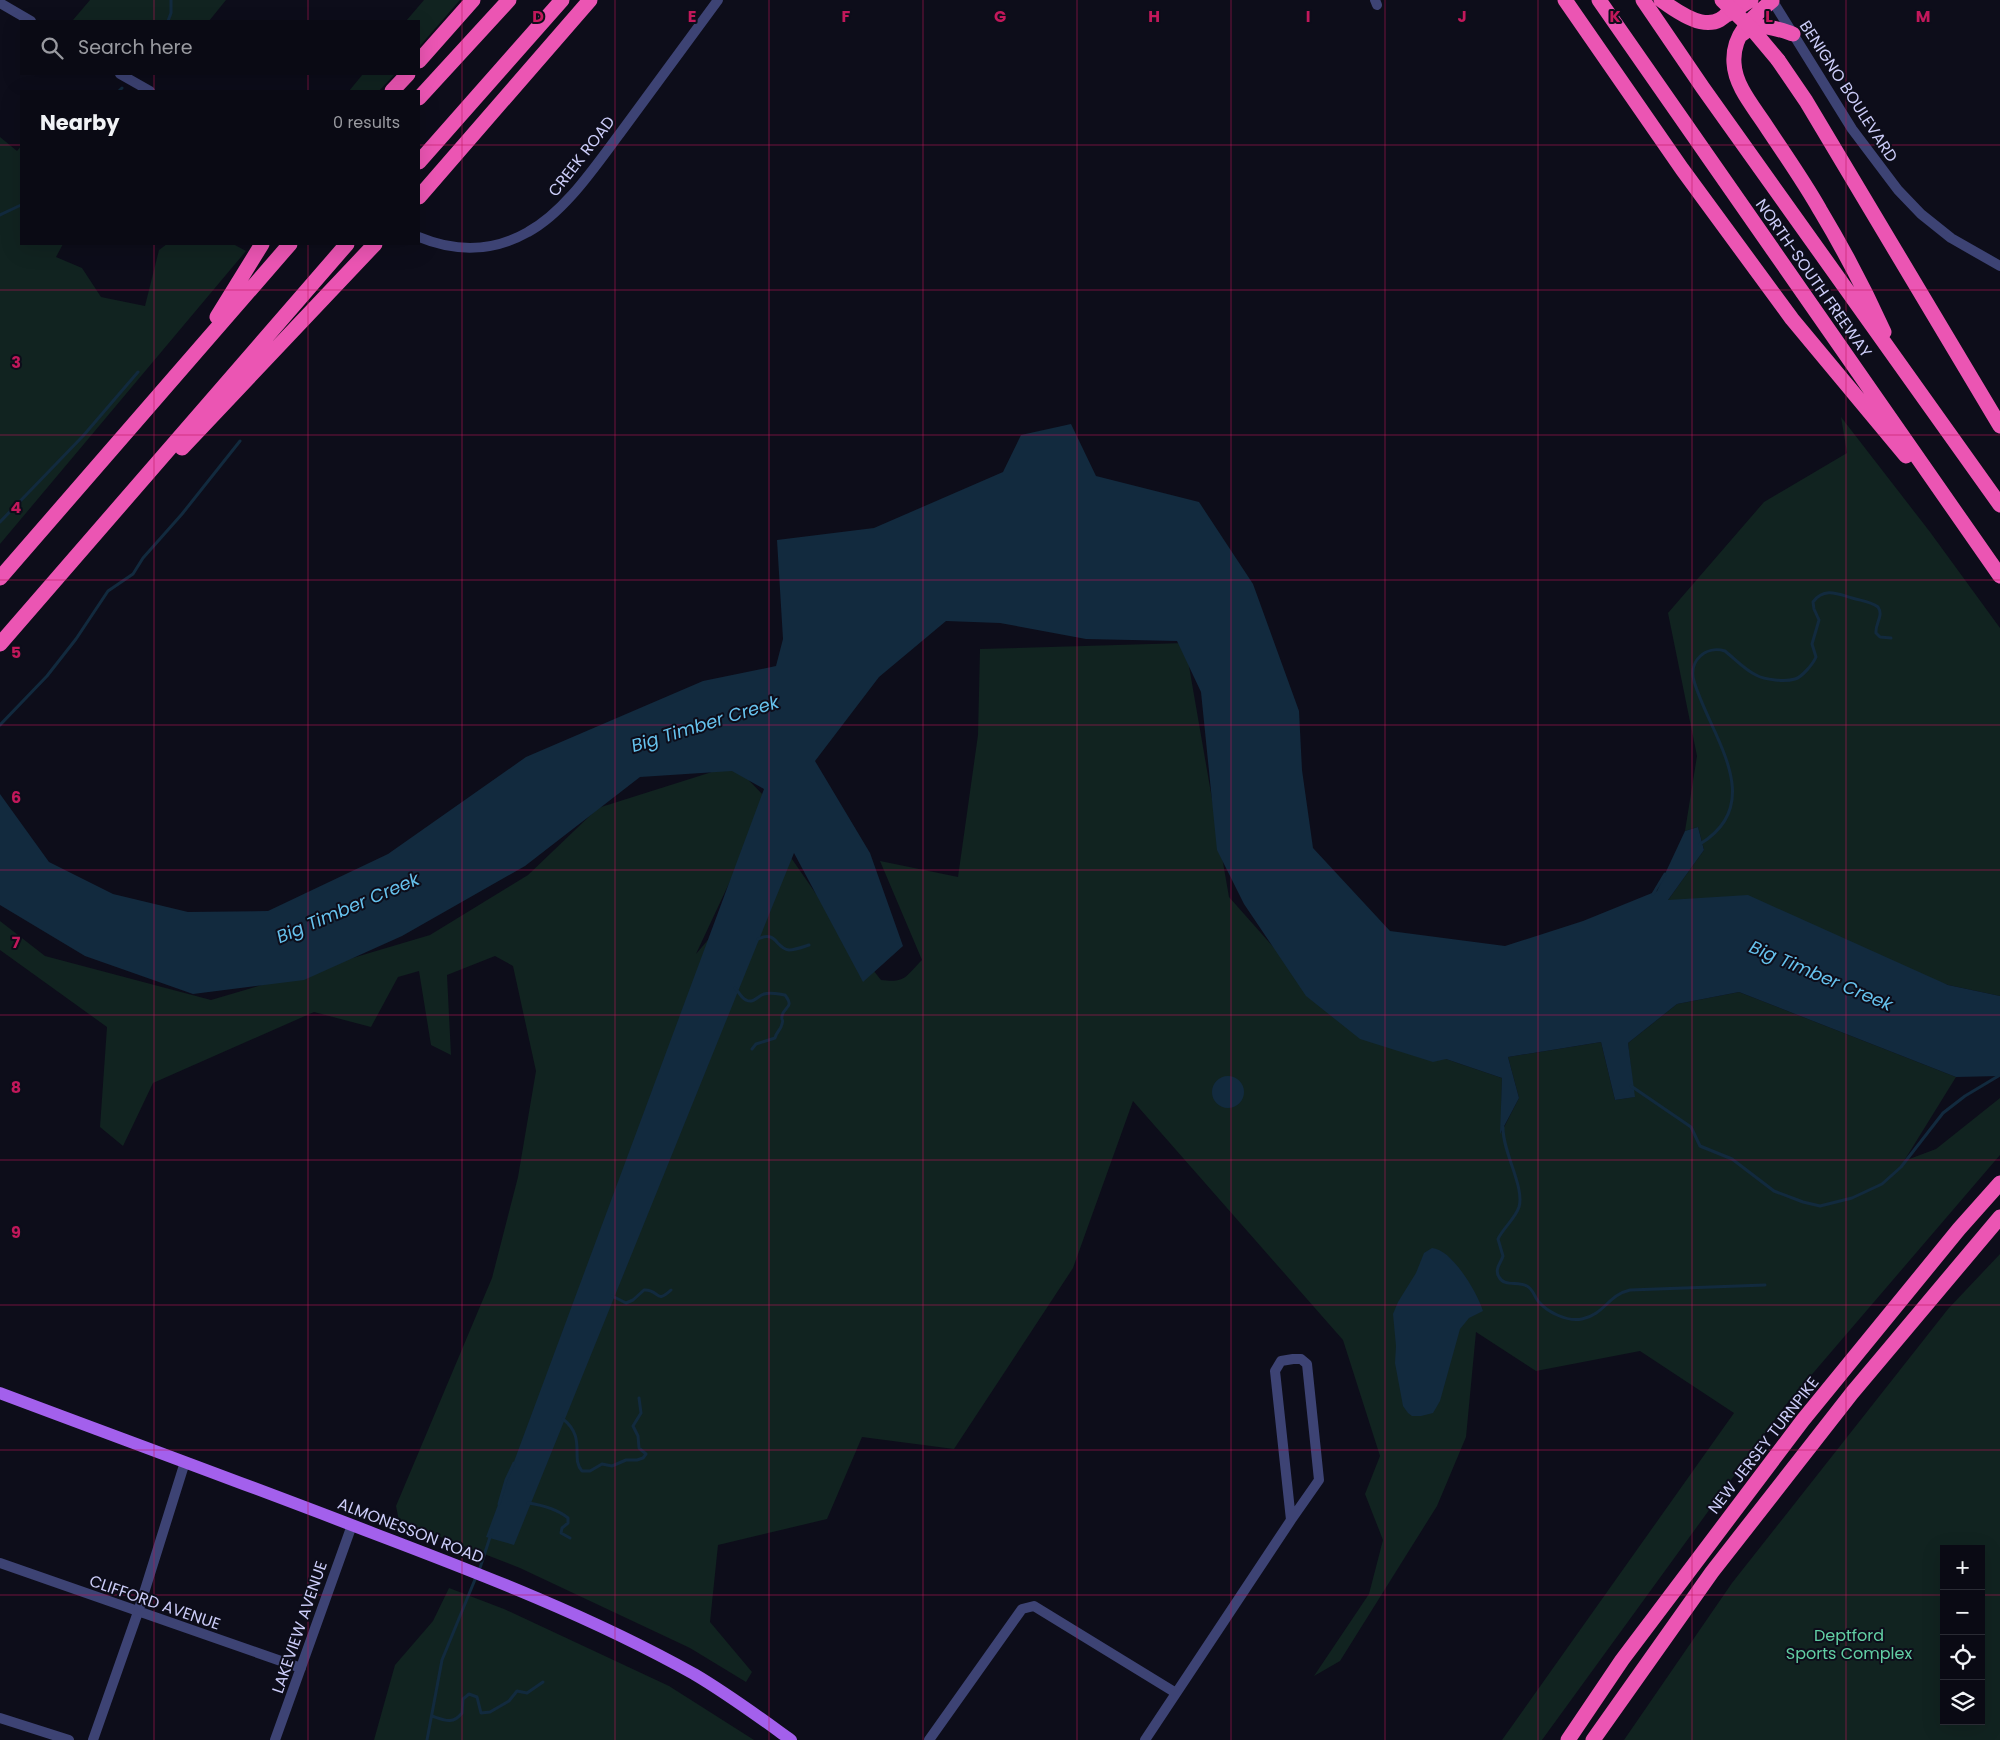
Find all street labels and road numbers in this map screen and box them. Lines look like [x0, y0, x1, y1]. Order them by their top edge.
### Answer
street label: BENIGNO BOULEVARD [1794, 16, 1903, 167]
street label: CREEK ROAD [543, 111, 620, 202]
street label: NORTH-SOUTH FREEWAY [1750, 194, 1878, 363]
street label: NEW JERSEY TURNPIKE [1702, 1372, 1824, 1519]
street label: ALMONESSON ROAD [334, 1492, 487, 1569]
street label: LAKEVIEW AVENUE [266, 1558, 333, 1696]
street label: CLIFFORD AVENUE [86, 1569, 223, 1636]

